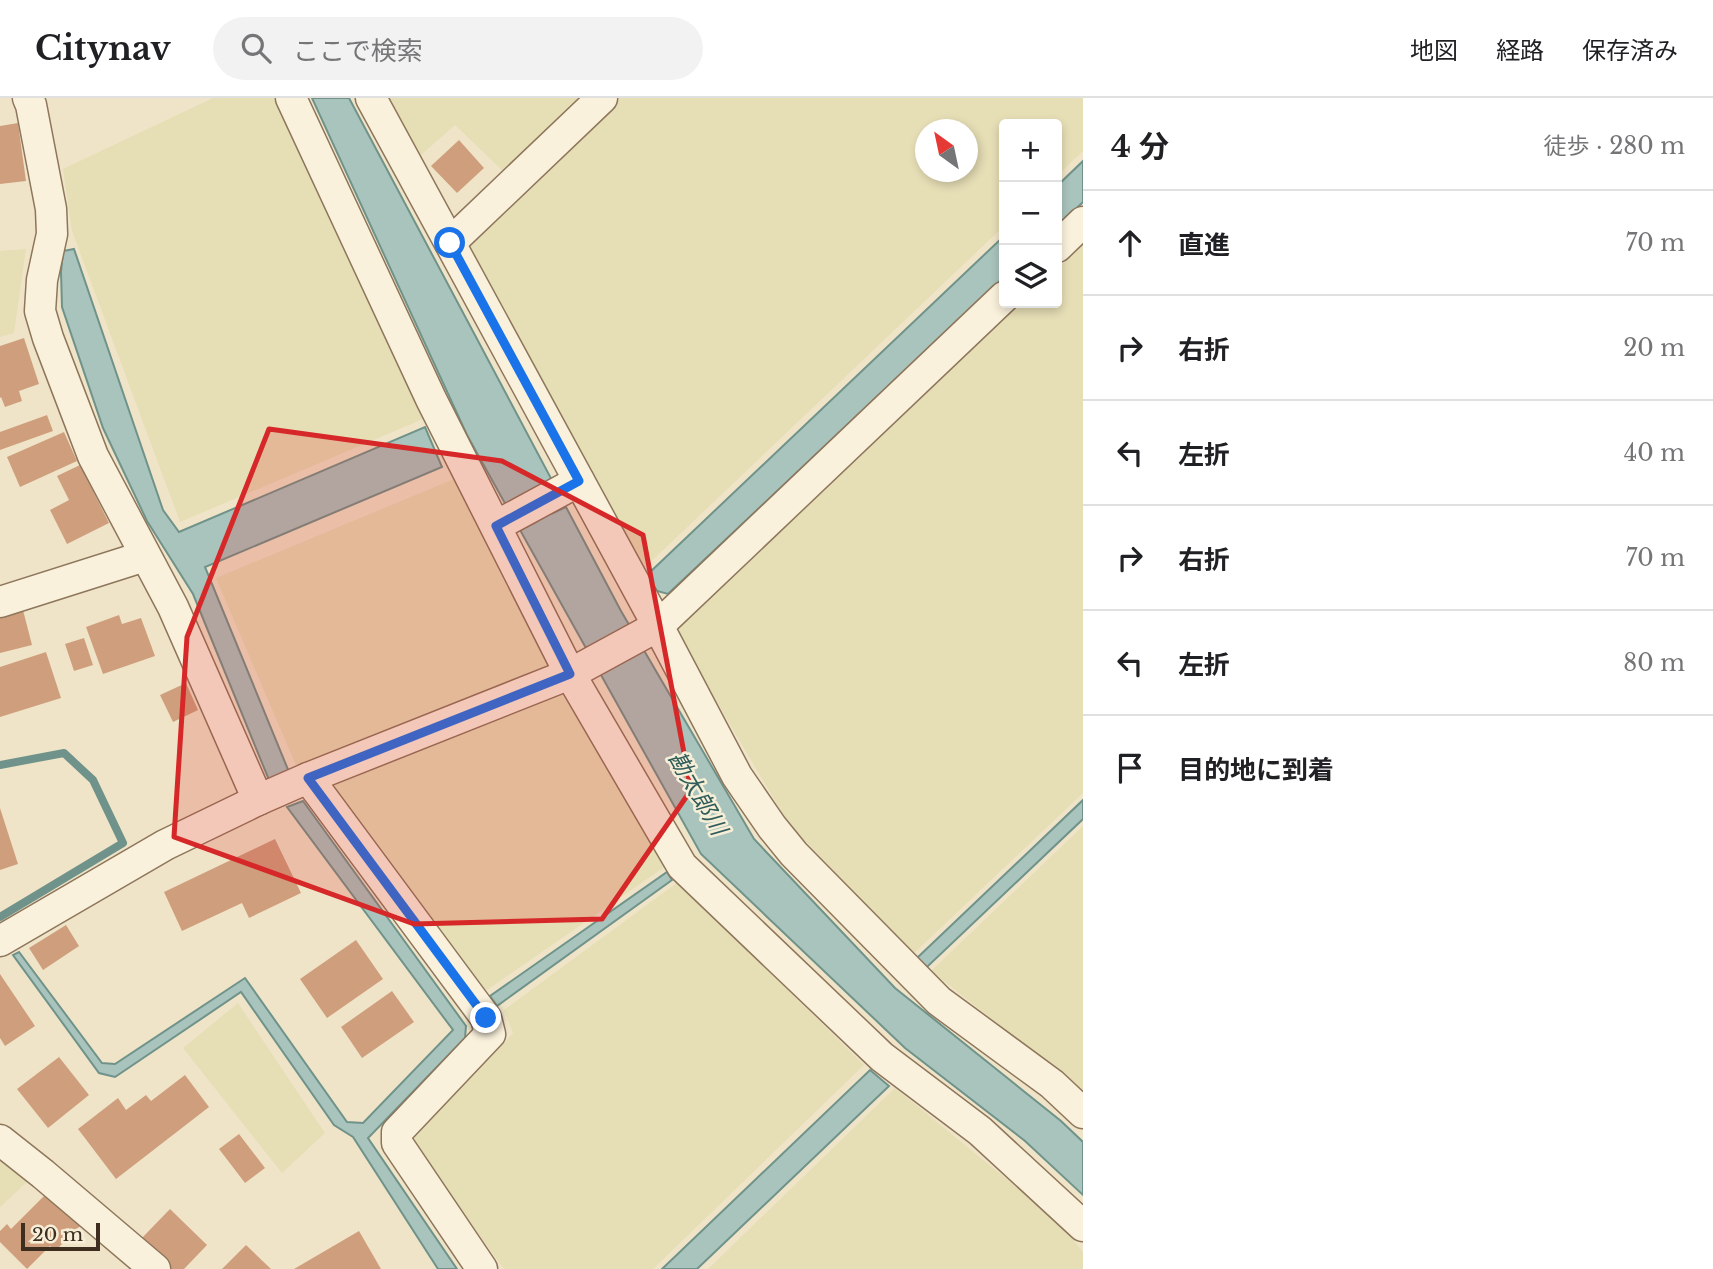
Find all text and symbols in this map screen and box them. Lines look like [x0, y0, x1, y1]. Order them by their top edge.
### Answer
search box [213, 17, 703, 80]
text: Citynav [35, 28, 171, 69]
icon: search [237, 29, 275, 67]
text: ここで検索 [293, 35, 423, 67]
text: 地図 [1410, 36, 1458, 65]
text: 経路 [1496, 36, 1544, 65]
text: 保存済み [1582, 36, 1678, 65]
north arrow [915, 119, 978, 182]
map controls [999, 119, 1062, 308]
button: + [999, 119, 1062, 182]
text: 4 分 [1111, 128, 1169, 165]
text: 徒歩 · 280 m [1543, 132, 1685, 160]
button: − [999, 182, 1062, 245]
icon: ahead [1111, 224, 1149, 262]
route start [434, 227, 465, 258]
text: 直進 [1178, 229, 1230, 261]
text: 70 m [1626, 229, 1685, 257]
button: layers [999, 245, 1062, 308]
icon: right [1111, 329, 1149, 367]
text: 右折 [1178, 334, 1230, 366]
text: 20 m [1623, 334, 1685, 362]
icon: left [1111, 434, 1149, 472]
text: 左折 [1178, 439, 1230, 471]
text: 40 m [1624, 439, 1685, 467]
icon: right [1111, 539, 1149, 577]
text: 右折 [1178, 544, 1230, 576]
text: 70 m [1626, 544, 1685, 572]
icon: left [1111, 644, 1149, 682]
text: 左折 [1178, 649, 1230, 681]
text: 80 m [1623, 649, 1685, 677]
water label: 勘太郎川 [663, 746, 735, 842]
icon: arrive [1111, 749, 1149, 787]
text: 目的地に到着 [1178, 754, 1334, 786]
route end [470, 1002, 501, 1033]
scale bar [21, 1220, 100, 1252]
text: 20 m [32, 1223, 83, 1246]

